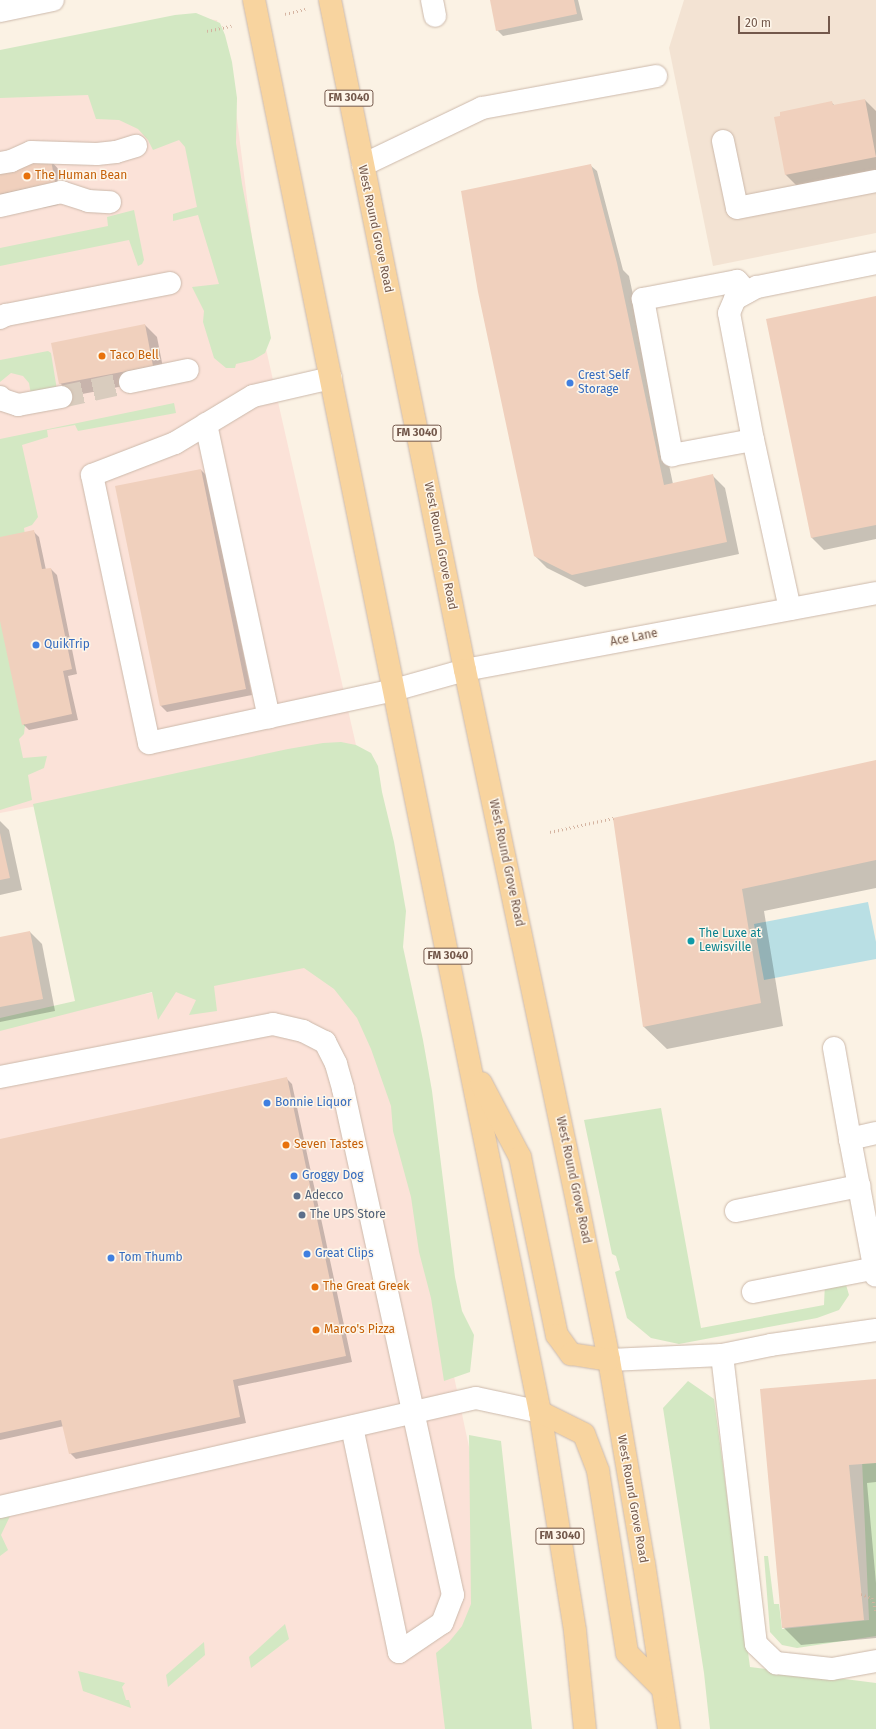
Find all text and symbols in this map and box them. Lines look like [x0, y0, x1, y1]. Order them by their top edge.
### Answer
scale bar [740, 8, 832, 34]
text: 20 m [745, 16, 771, 30]
road number: FM 3040 [324, 89, 374, 107]
street label: West Round Grove Road [354, 164, 396, 294]
place label: The Human Bean [35, 169, 127, 183]
marker: The Human Bean [22, 171, 32, 181]
place label: Taco Bell [110, 349, 159, 363]
marker: Taco Bell [97, 351, 107, 361]
place label: Crest Self Storage [578, 369, 629, 397]
marker: Crest Self Storage [565, 378, 575, 388]
road number: FM 3040 [392, 424, 442, 442]
street label: West Round Grove Road [421, 481, 459, 611]
street label: Ace Lane [609, 626, 659, 650]
place label: QuikTrip [44, 638, 90, 652]
marker: QuikTrip [31, 640, 41, 650]
street label: West Round Grove Road [485, 798, 527, 928]
place label: The Luxe at Lewisville [699, 927, 761, 955]
marker: The Luxe at Lewisville [686, 936, 696, 946]
road number: FM 3040 [423, 947, 473, 965]
place label: Bonnie Liquor [275, 1096, 352, 1110]
marker: Bonnie Liquor [262, 1098, 272, 1108]
street label: West Round Grove Road [552, 1115, 594, 1245]
place label: Seven Tastes [294, 1138, 364, 1152]
marker: Seven Tastes [281, 1140, 291, 1150]
place label: Groggy Dog [302, 1169, 363, 1183]
marker: Groggy Dog [289, 1171, 299, 1181]
place label: Adecco [305, 1189, 344, 1203]
marker: Adecco [292, 1191, 302, 1201]
place label: The UPS Store [310, 1208, 386, 1222]
marker: The UPS Store [297, 1210, 307, 1220]
place label: Great Clips [315, 1247, 374, 1261]
marker: Great Clips [302, 1249, 312, 1259]
place label: Tom Thumb [119, 1251, 183, 1265]
marker: Tom Thumb [106, 1253, 116, 1263]
place label: The Great Greek [323, 1280, 409, 1294]
marker: The Great Greek [310, 1282, 320, 1292]
place label: Marco's Pizza [324, 1323, 395, 1337]
marker: Marco's Pizza [311, 1325, 321, 1335]
street label: West Round Grove Road [614, 1434, 650, 1564]
road number: FM 3040 [535, 1527, 585, 1545]

